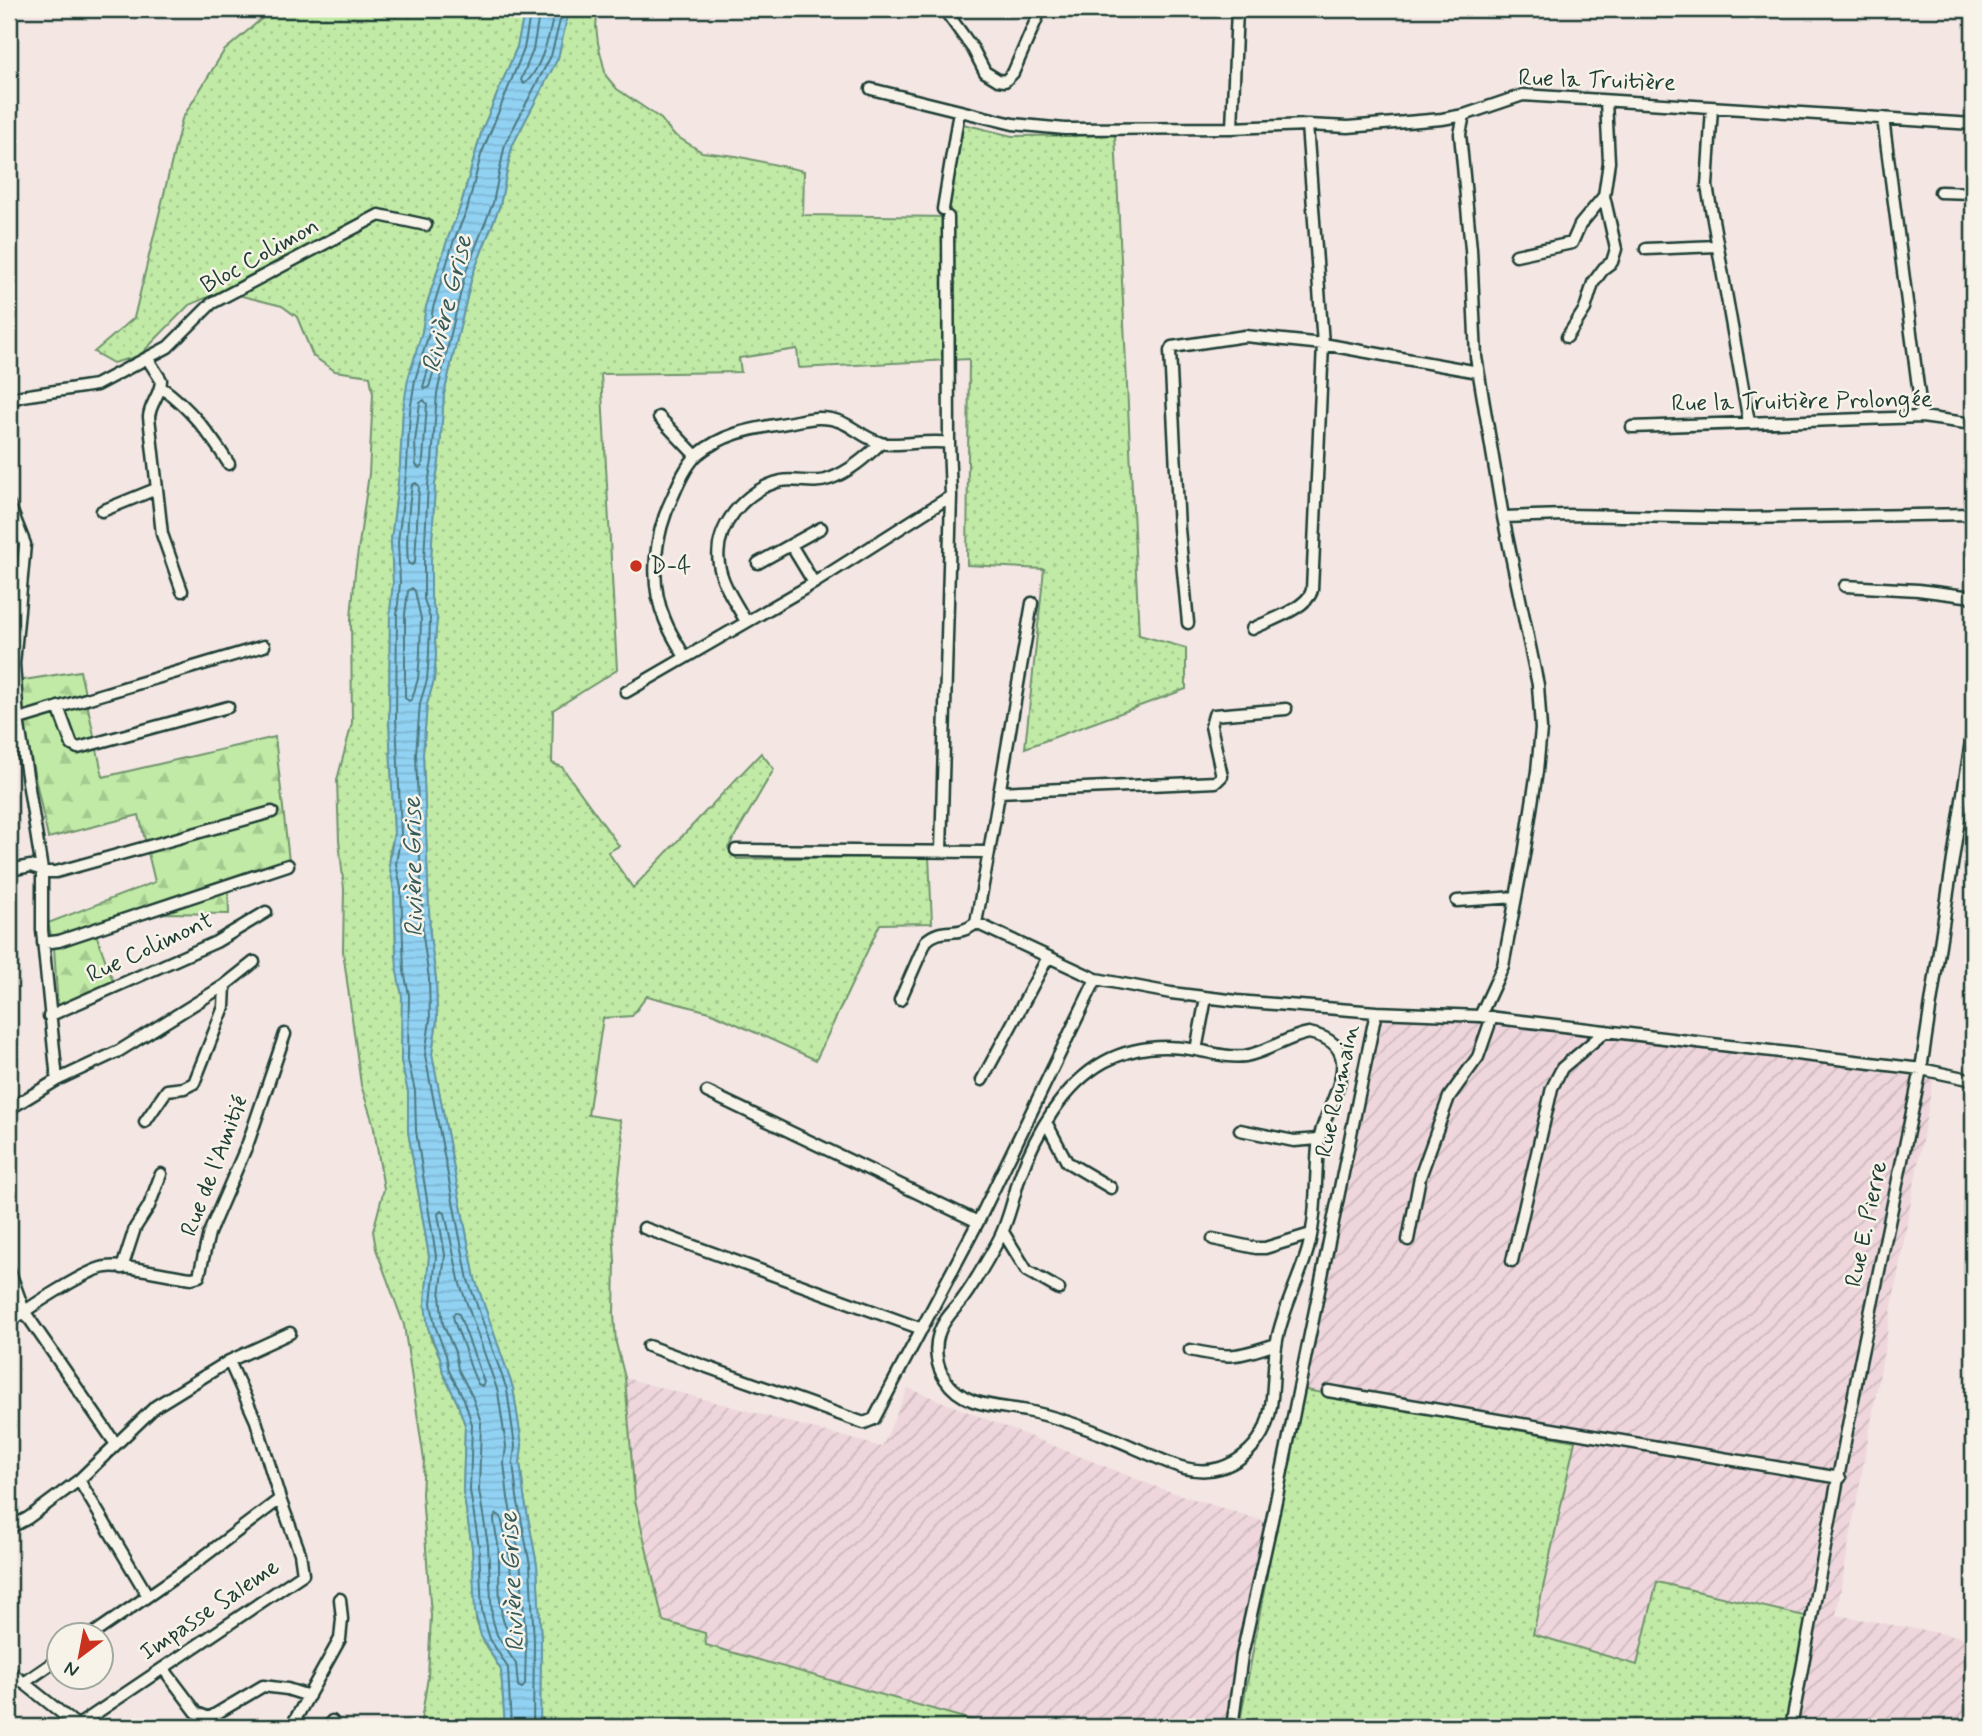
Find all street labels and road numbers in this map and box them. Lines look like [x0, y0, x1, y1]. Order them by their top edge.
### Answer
street label: Rue la Truitière [1518, 63, 1677, 99]
street label: Bloc Colimon [195, 211, 325, 301]
street label: Rue la Truitière Prolongée [1671, 384, 1933, 422]
street label: Rue Colimont [82, 905, 218, 991]
street label: Rue Roumain [1309, 1021, 1367, 1160]
street label: Rue de l'Amitié [174, 1091, 256, 1241]
street label: Rue E. Pierre [1839, 1158, 1895, 1290]
street label: Impasse Saleme [134, 1552, 286, 1668]

